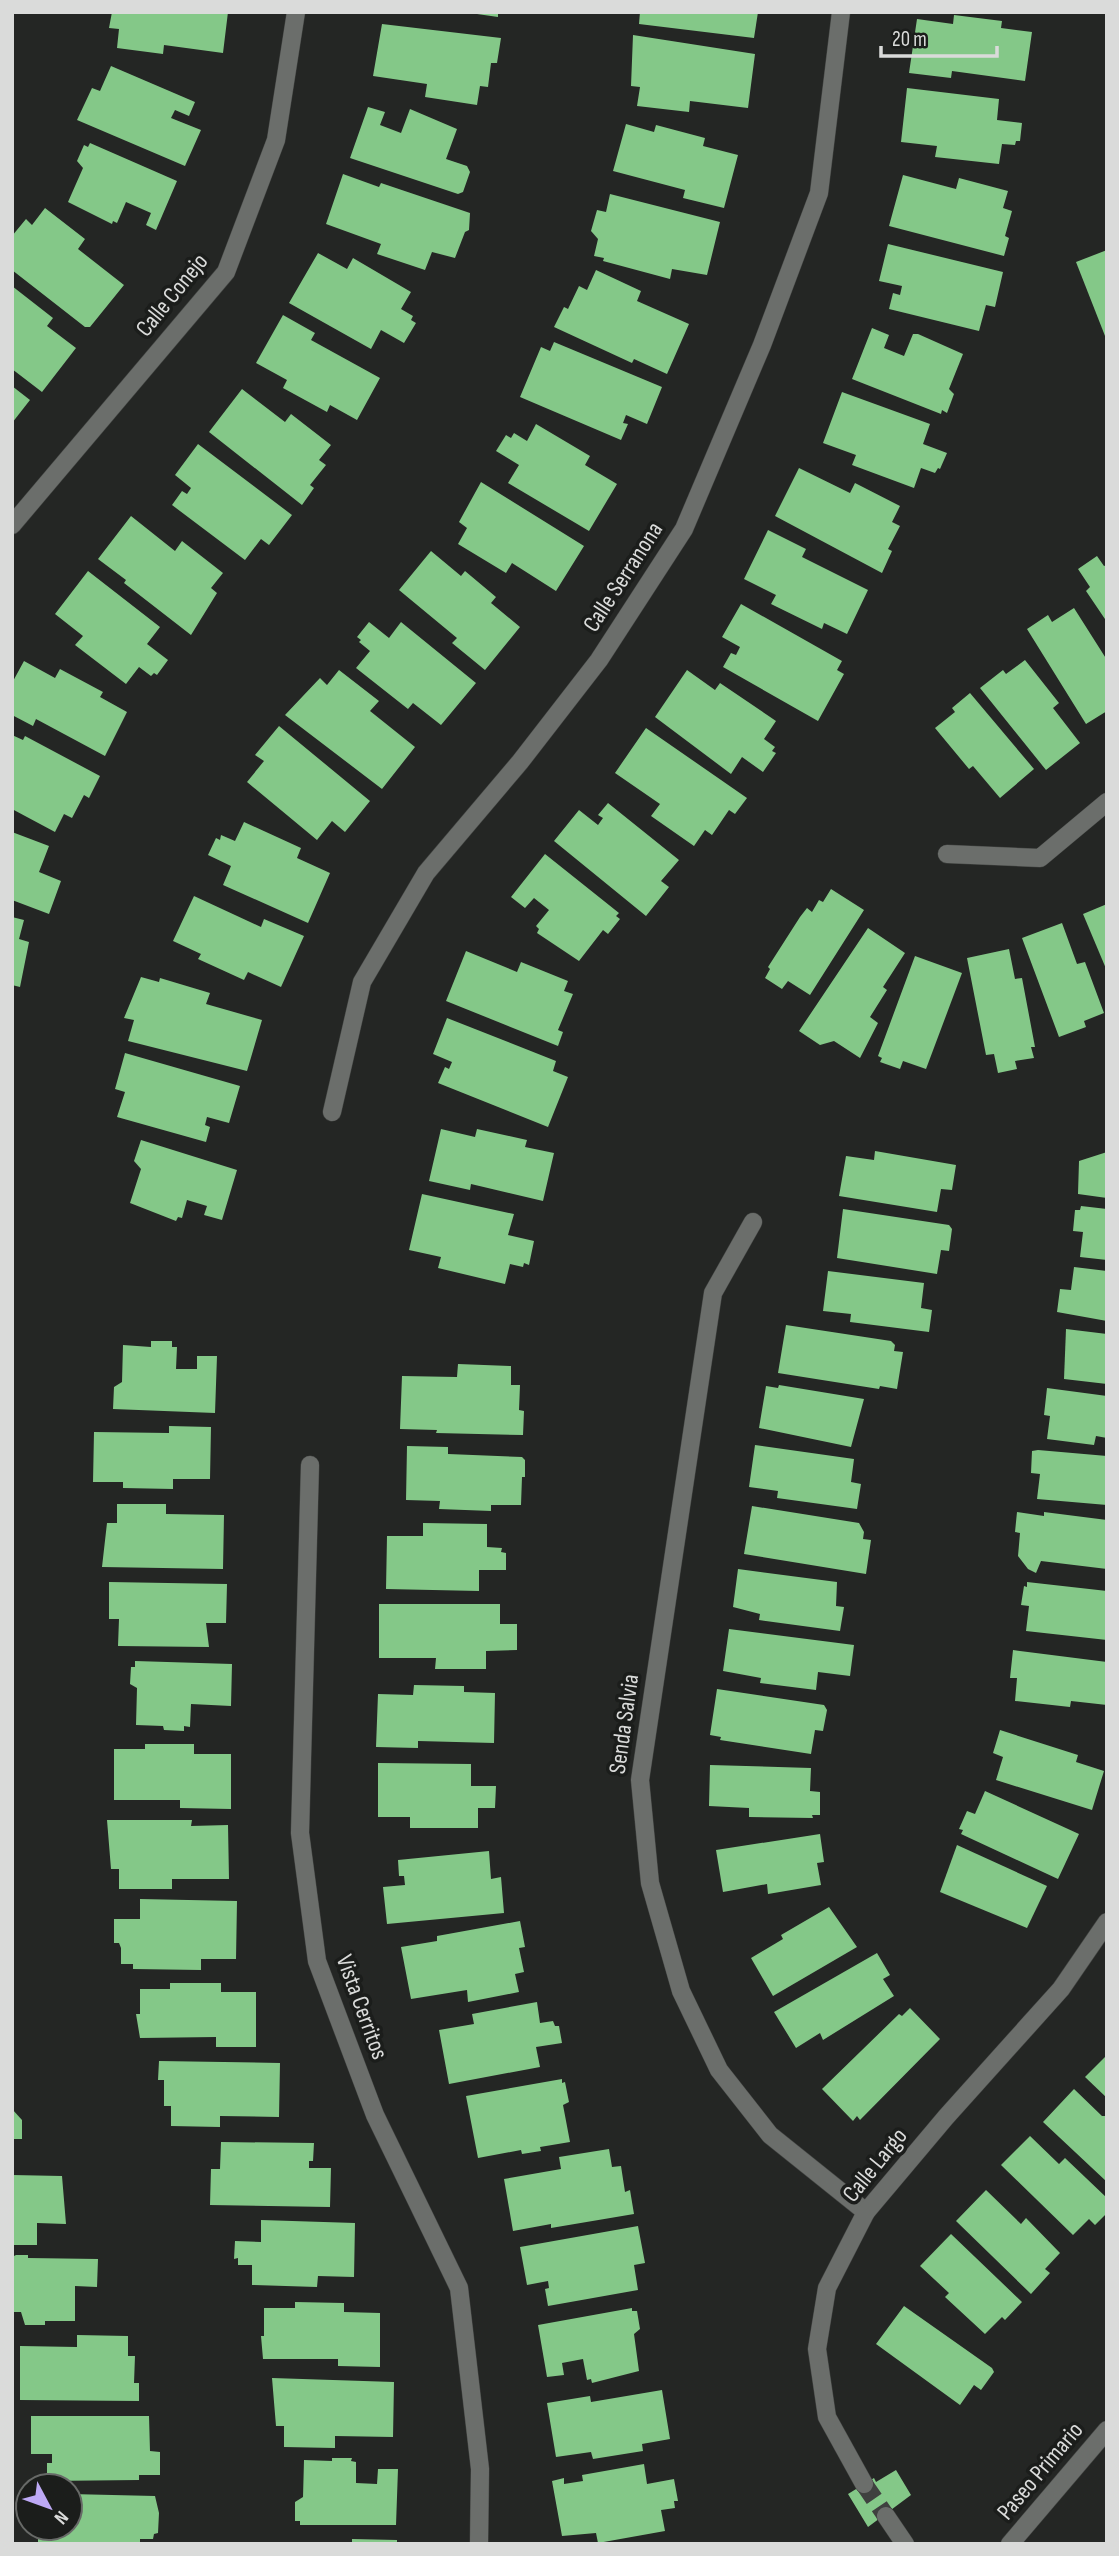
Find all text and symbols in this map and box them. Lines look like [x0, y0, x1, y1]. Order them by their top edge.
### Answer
scale bar [881, 14, 996, 58]
text: 20 m [892, 27, 927, 52]
street label: Calle Conejo [130, 248, 214, 342]
street label: Calle Serranona [577, 517, 669, 637]
street label: Senda Salvia [603, 1672, 645, 1776]
street label: Vista Cerritos [330, 1951, 394, 2063]
street label: Calle Largo [836, 2122, 914, 2208]
street label: Paseo Primario [991, 2416, 1089, 2526]
north arrow [14, 2472, 84, 2542]
text: N [49, 2506, 73, 2529]

